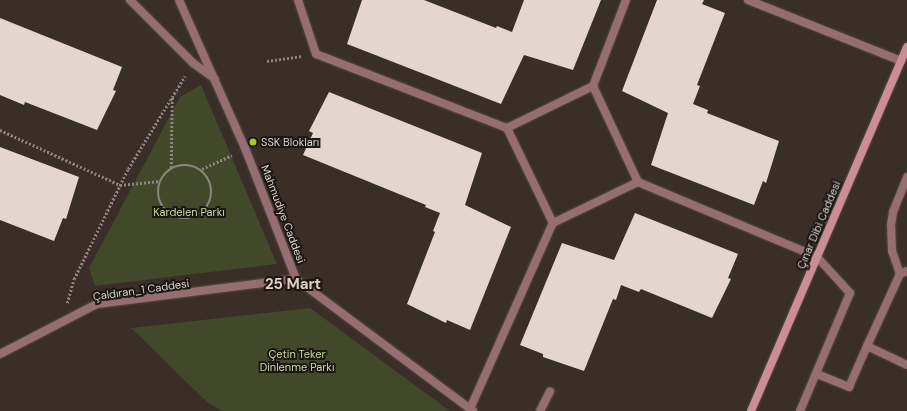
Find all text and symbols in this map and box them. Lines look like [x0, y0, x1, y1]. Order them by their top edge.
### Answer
place label: SSK Blokları [261, 135, 319, 149]
marker: SSK Blokları [248, 137, 258, 147]
street label: Mahmudiye Caddesi [258, 163, 308, 265]
street label: Çınar Dibi Caddesi [794, 179, 844, 271]
park label: Kardelen Parkı [153, 205, 225, 219]
district label: 25 Mart [265, 276, 321, 294]
street label: Çaldıran_1 Caddesi [92, 277, 190, 303]
park label: Çetin Teker Dinlenme Parkı [260, 348, 334, 374]

